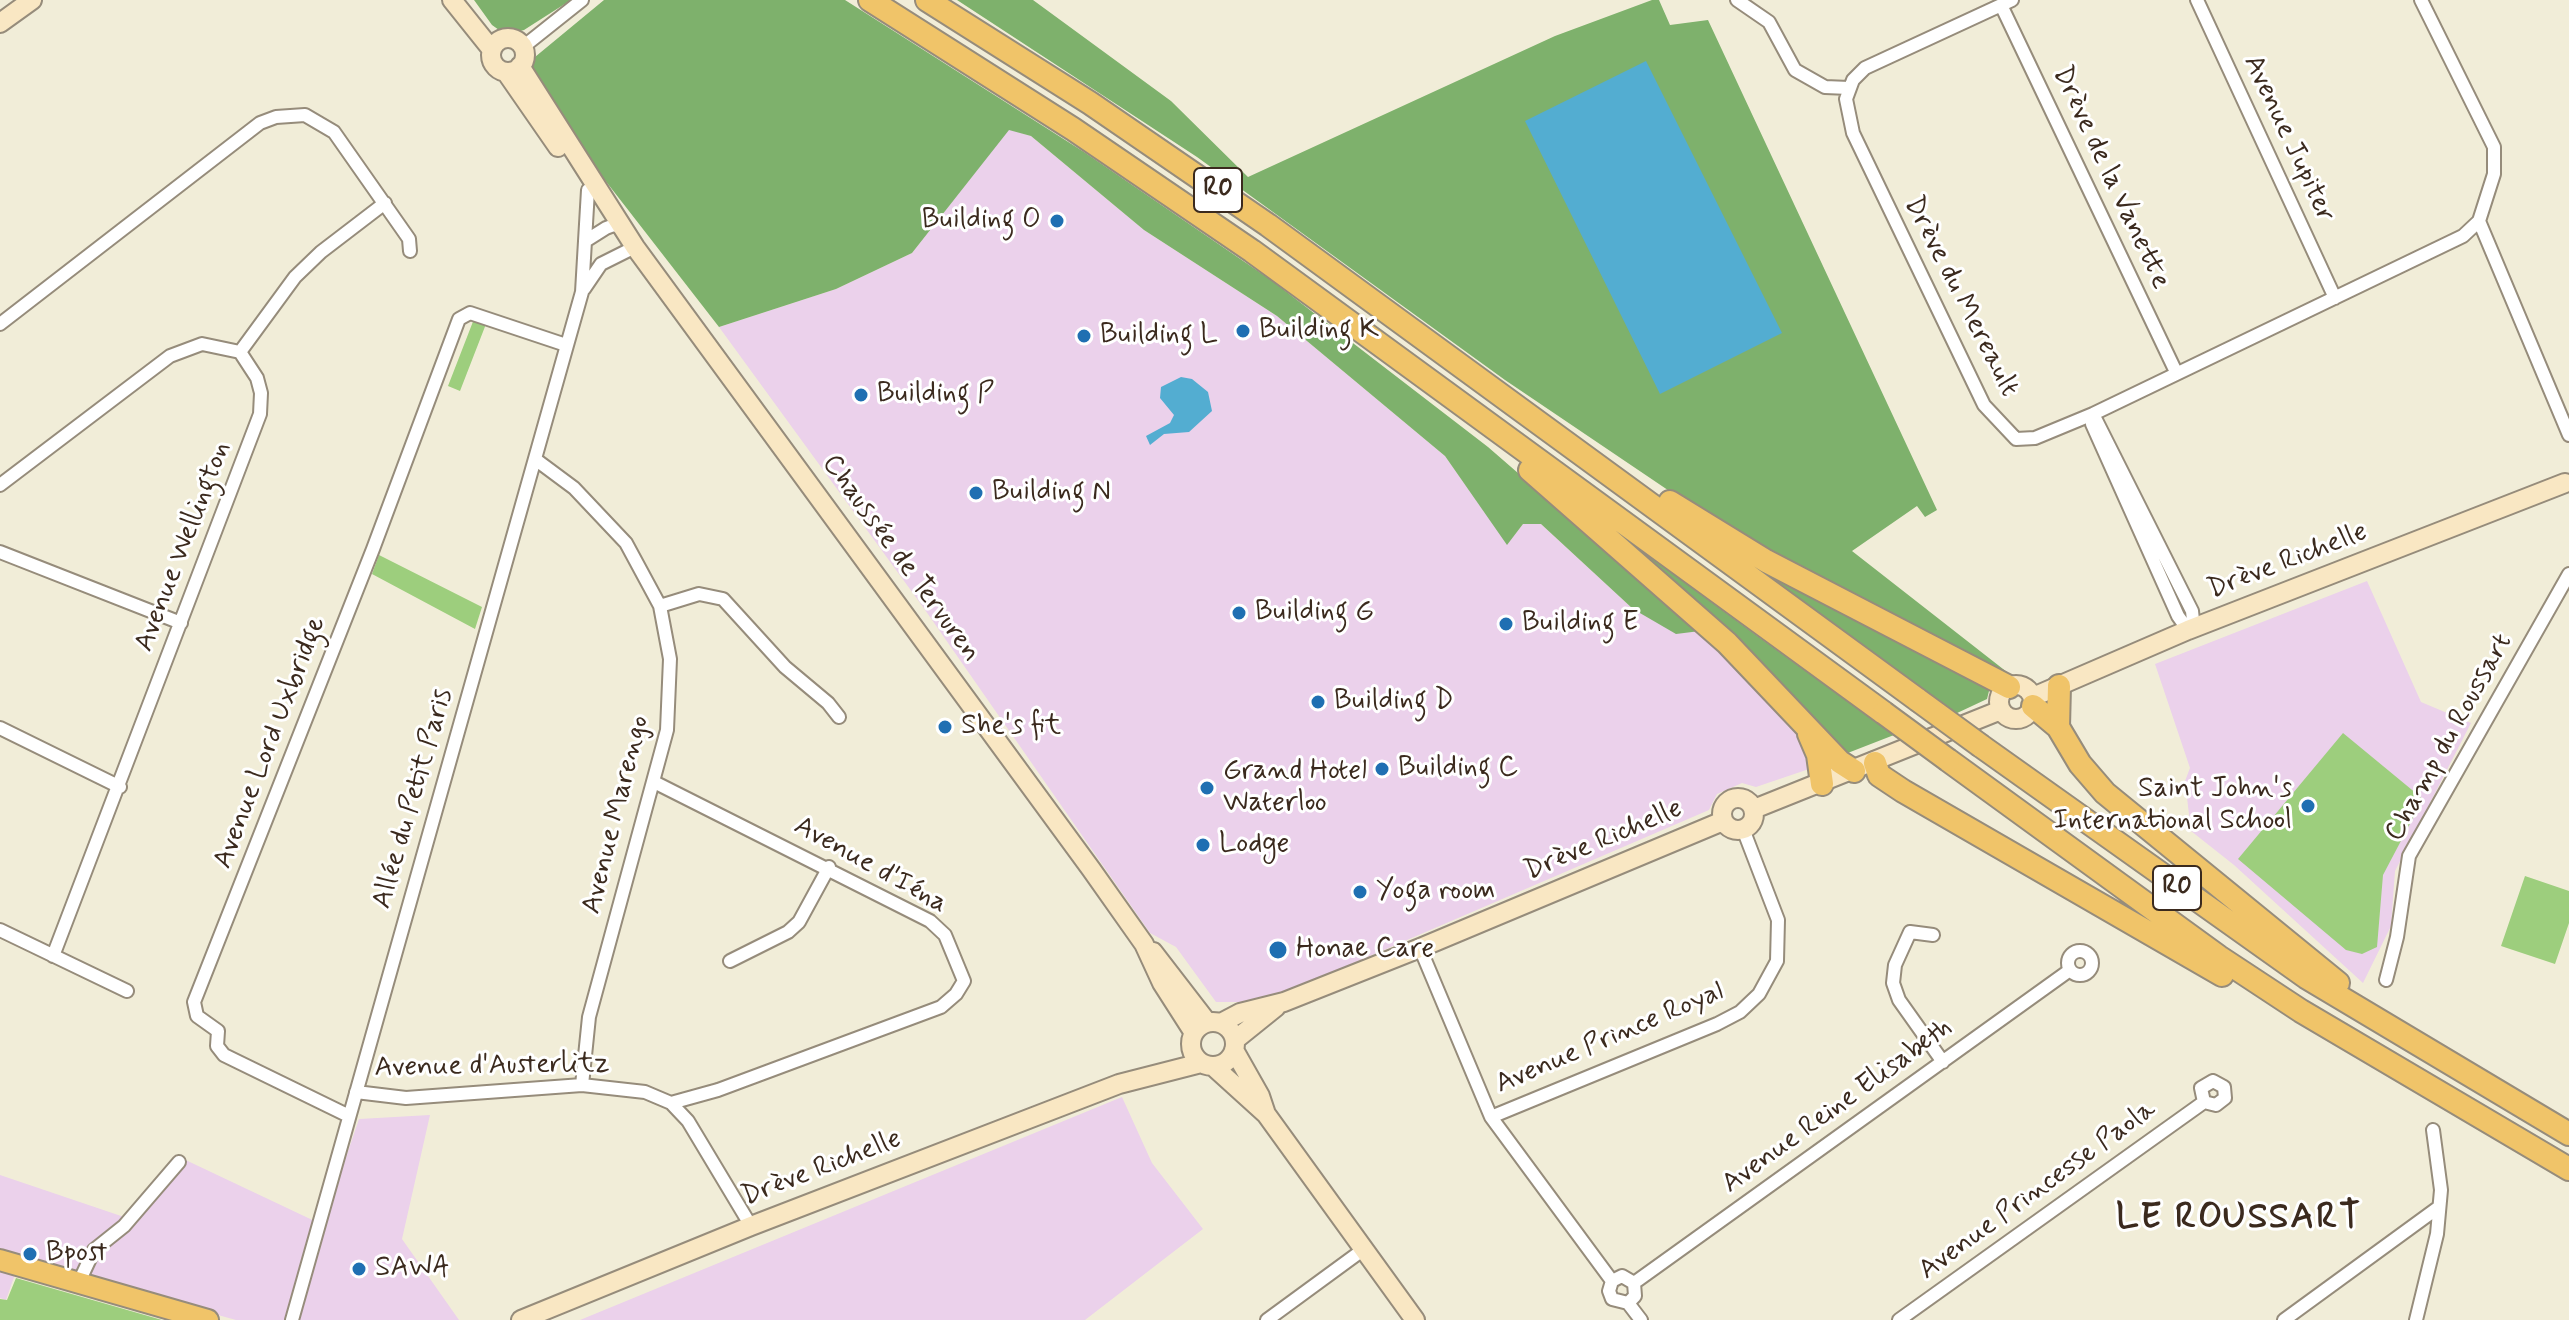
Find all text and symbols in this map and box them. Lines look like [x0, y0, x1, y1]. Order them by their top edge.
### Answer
street label: Avenue Jupiter [2235, 50, 2341, 228]
street label: Drève de la Vanette [2044, 61, 2176, 295]
road number: R0 [1194, 168, 1242, 212]
street label: Drève du Mereault [1895, 191, 2025, 403]
place label: Building O [922, 204, 1041, 238]
marker: Building O [1048, 212, 1066, 230]
place label: Building K [1259, 314, 1379, 348]
place label: Building L [1100, 319, 1218, 353]
marker: Building K [1234, 322, 1252, 340]
marker: Building L [1075, 327, 1093, 345]
place label: Building P [877, 378, 994, 412]
marker: Building P [852, 386, 870, 404]
street label: Avenue Wellington [129, 437, 239, 657]
street label: Chaussée de Tervuren [813, 449, 987, 669]
place label: Building N [992, 476, 1111, 510]
marker: Building N [967, 484, 985, 502]
street label: Drève Richelle [2203, 516, 2373, 608]
place label: Building G [1255, 596, 1374, 630]
marker: Building G [1230, 604, 1248, 622]
place label: Building E [1522, 607, 1639, 641]
street label: Avenue Lord Uxbridge [207, 612, 335, 874]
marker: Building E [1497, 615, 1515, 633]
street label: Champ du Roussart [2379, 628, 2521, 848]
street label: Allée du Petit Paris [367, 685, 461, 913]
place label: Building D [1334, 685, 1454, 719]
marker: Building D [1309, 693, 1327, 711]
place label: She's fit [961, 710, 1061, 744]
street label: Avenue Marengo [576, 712, 658, 918]
marker: She's fit [936, 718, 954, 736]
place label: Building C [1398, 752, 1518, 786]
place label: Grand Hotel Waterloo [1223, 755, 1367, 821]
marker: Building C [1373, 760, 1391, 778]
place label: Saint John's International School [2053, 773, 2292, 839]
marker: Grand Hotel Waterloo [1198, 779, 1216, 797]
street label: Drève Richelle [1520, 793, 1688, 889]
marker: Saint John's International School [2299, 797, 2317, 815]
street label: Avenue d'Iéna [788, 810, 952, 922]
place label: Lodge [1219, 828, 1289, 862]
marker: Lodge [1194, 836, 1212, 854]
road number: R0 [2153, 866, 2201, 910]
place label: Yoga room [1376, 875, 1495, 909]
marker: Yoga room [1351, 883, 1369, 901]
place label: Honae Care [1296, 933, 1434, 967]
marker: Honae Care [1267, 939, 1289, 961]
street label: Avenue Prince Royal [1491, 976, 1729, 1102]
street label: Avenue Reine Elisabeth [1716, 1012, 1960, 1202]
street label: Avenue d'Austerlitz [374, 1048, 610, 1086]
street label: Avenue Princesse Paola [1913, 1094, 2163, 1288]
street label: Drève Richelle [737, 1123, 907, 1215]
district label: LE ROUSSART [2115, 1197, 2363, 1241]
place label: Bpost [46, 1237, 107, 1271]
marker: Bpost [21, 1245, 39, 1263]
place label: SAWA [375, 1252, 450, 1286]
marker: SAWA [350, 1260, 368, 1278]

